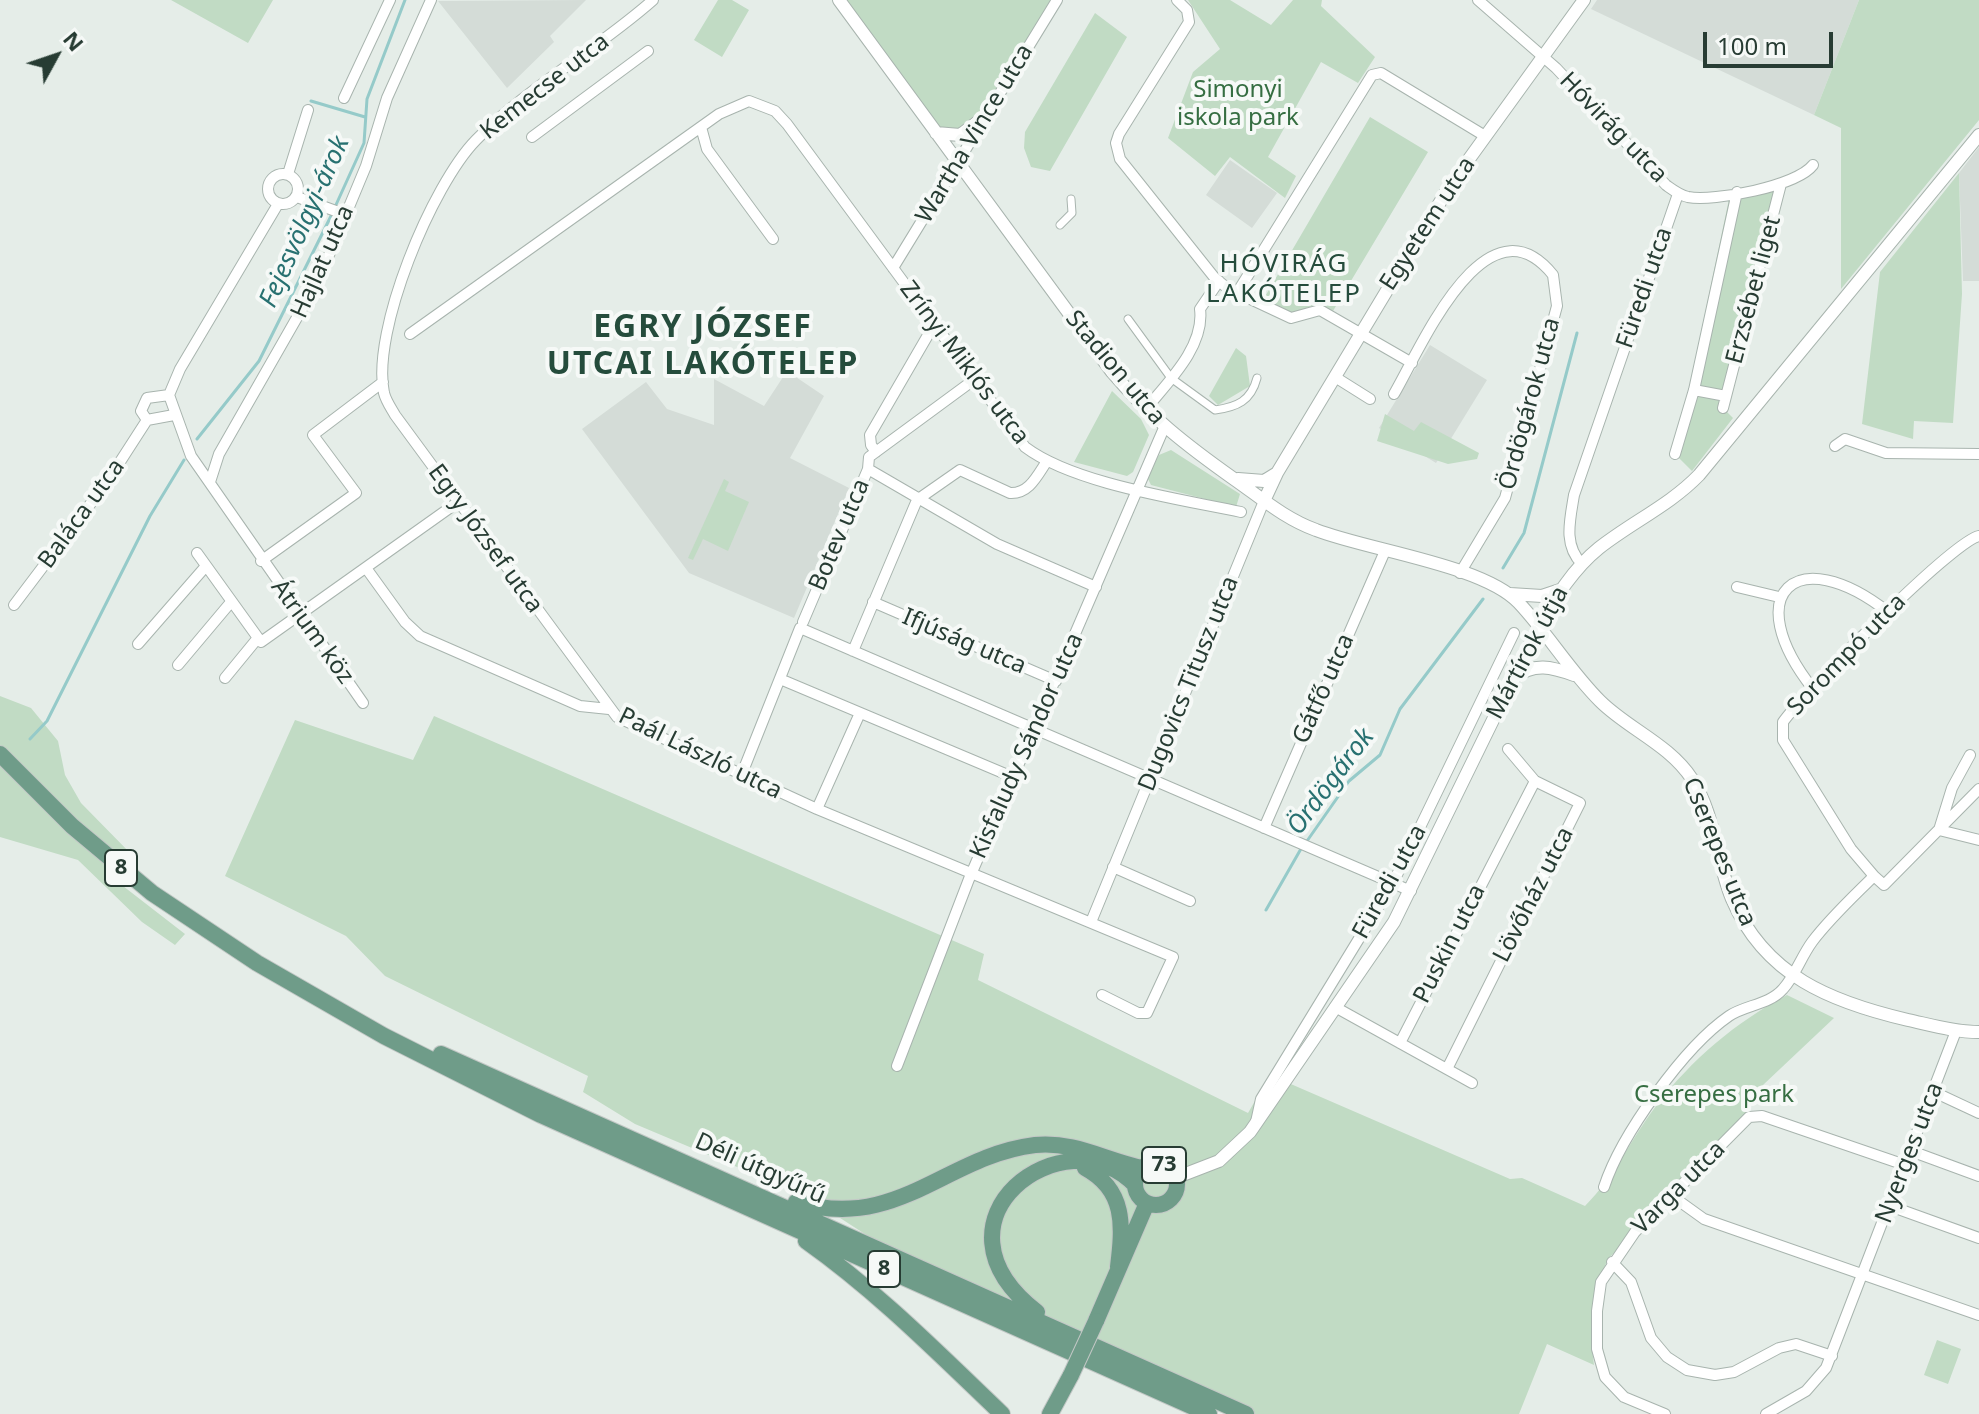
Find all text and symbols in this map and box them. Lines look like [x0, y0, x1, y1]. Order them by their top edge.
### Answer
north arrow [16, 16, 96, 96]
scale bar [1707, 16, 1837, 66]
text: N [57, 24, 92, 57]
street label: Kemecse utca [475, 28, 615, 146]
text: 100 m [1717, 29, 1787, 62]
street label: Wartha Vince utca [910, 39, 1040, 229]
street label: Hóvirág utca [1553, 67, 1673, 189]
park label: Simonyi iskola park [1177, 76, 1299, 132]
water label: Fejesvölgyi-árok [253, 132, 357, 312]
street label: Egyetem utca [1374, 152, 1482, 296]
street label: Hajlat utca [285, 201, 361, 323]
street label: Erzsébet liget [1720, 213, 1788, 367]
street label: Füredi utca [1611, 224, 1679, 352]
district label: HÓVIRÁG LAKÓTELEP [1206, 249, 1362, 310]
street label: Zrínyi Miklós utca [893, 276, 1035, 450]
street label: Stadion utca [1059, 305, 1171, 431]
district label: EGRY JÓZSEF UTCAI LAKÓTELEP [547, 309, 859, 384]
street label: Ördögárok utca [1493, 315, 1567, 493]
street label: Baláca utca [33, 454, 131, 574]
street label: Egry József utca [421, 459, 549, 619]
street label: Botev utca [804, 475, 876, 595]
street label: Dugovics Titusz utca [1133, 572, 1245, 796]
street label: Átrium köz [264, 574, 360, 690]
street label: Mártírok útja [1481, 582, 1575, 724]
street label: Sorompó utca [1782, 588, 1912, 722]
street label: Ifjúság utca [898, 603, 1030, 681]
street label: Kisfaludy Sándor utca [964, 629, 1090, 863]
street label: Gátfő utca [1287, 630, 1361, 748]
street label: Paál László utca [614, 702, 786, 806]
water label: Ördögárok [1281, 723, 1381, 841]
street label: Cserepes utca [1676, 774, 1762, 930]
street label: Füredi utca [1347, 820, 1433, 944]
street label: Lövőház utca [1488, 823, 1580, 967]
road number: 8 [105, 850, 137, 886]
street label: Puskin utca [1408, 880, 1492, 1008]
street label: Nyerges utca [1870, 1079, 1950, 1227]
park label: Cserepes park [1634, 1081, 1794, 1109]
street label: Déli útgyűrű [690, 1127, 830, 1211]
street label: Varga utca [1626, 1135, 1732, 1241]
road number: 73 [1142, 1147, 1186, 1183]
road number: 8 [868, 1251, 900, 1287]

